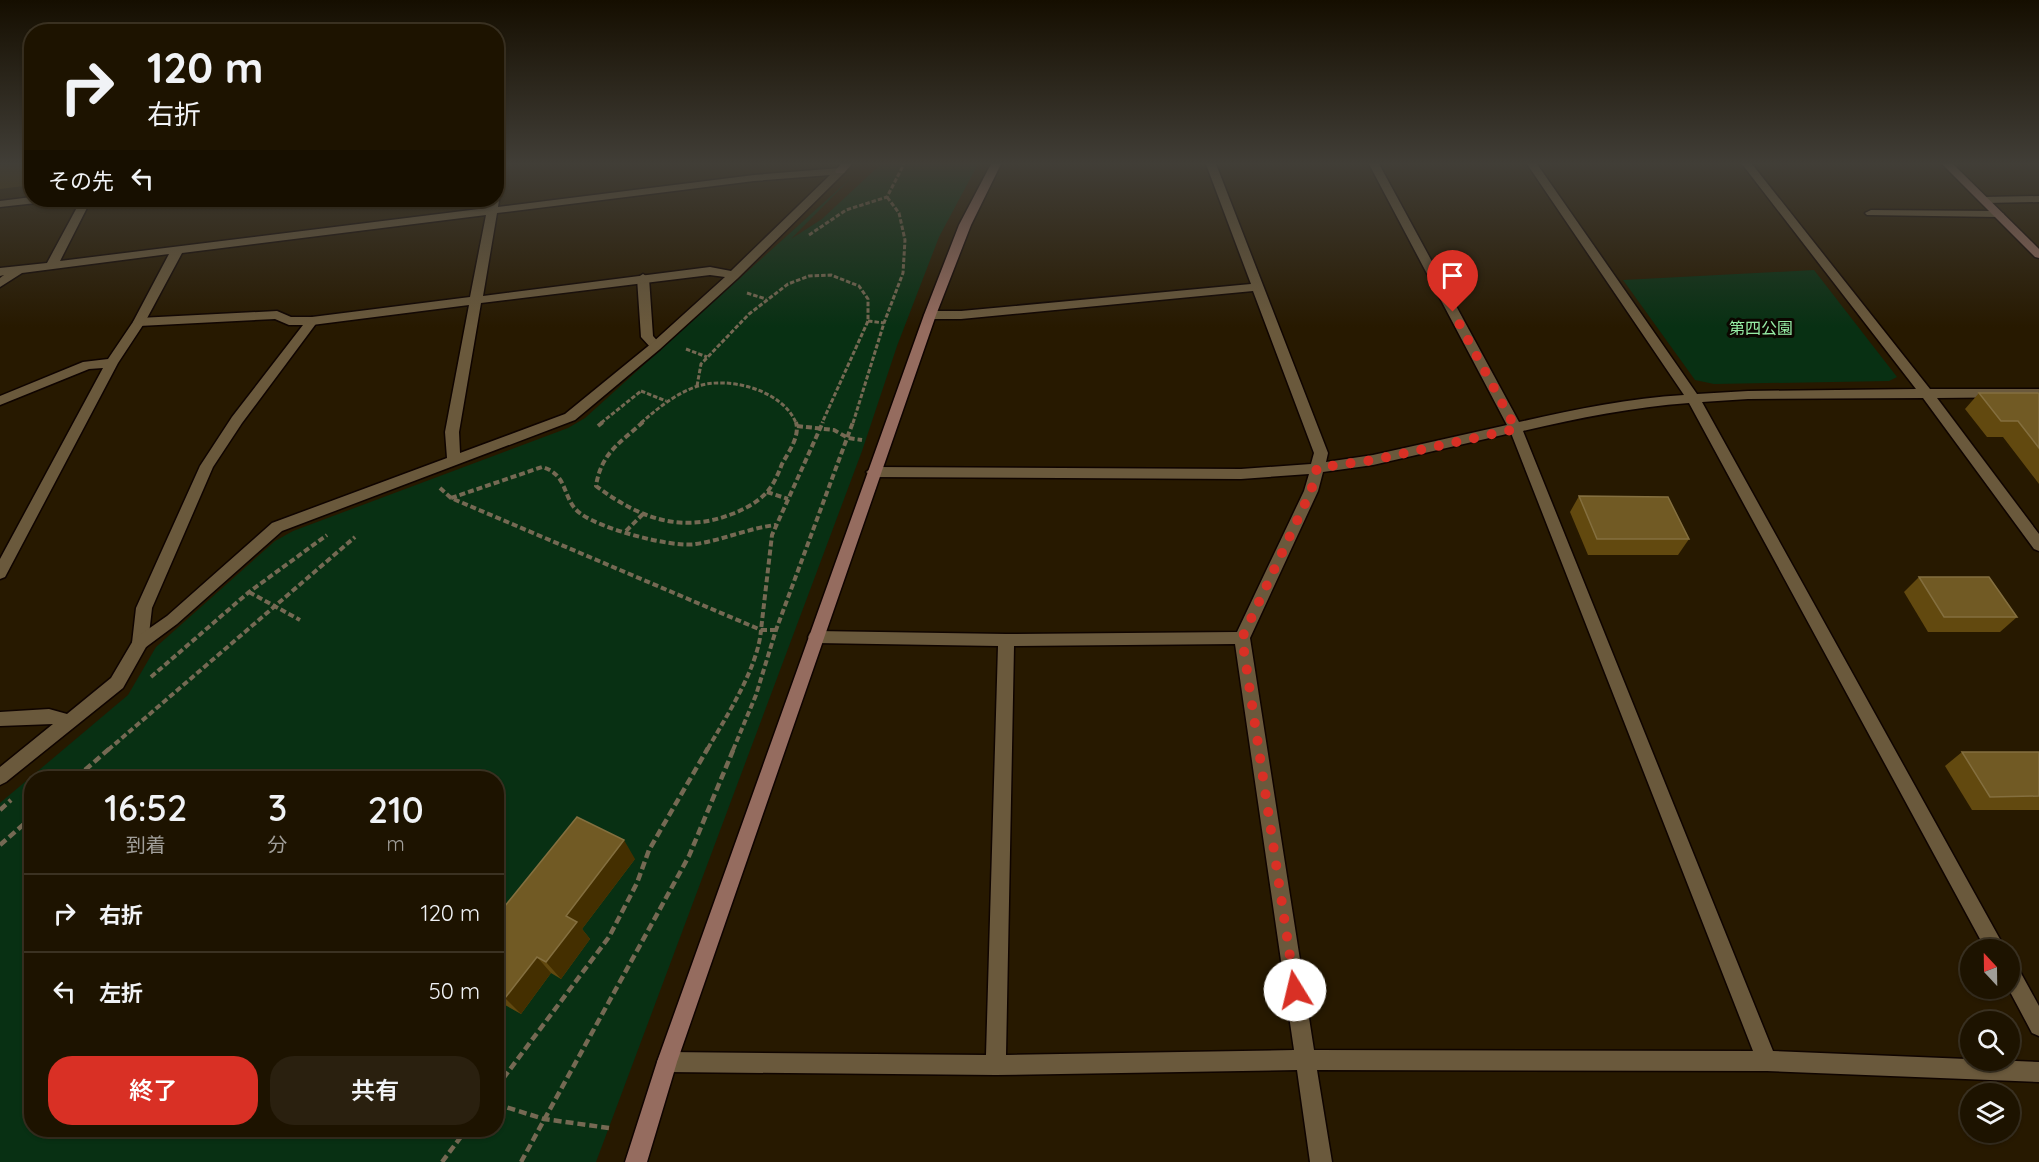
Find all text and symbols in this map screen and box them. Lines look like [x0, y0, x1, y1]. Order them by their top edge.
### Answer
text: 120 m [147, 41, 264, 94]
icon: right [48, 48, 126, 126]
text: 右折 [147, 97, 201, 131]
icon: left [126, 162, 159, 195]
text: その先 [48, 167, 114, 195]
pin [1427, 250, 1478, 312]
icon: arrive [1436, 259, 1469, 292]
park label: 第四公園 [1729, 318, 1793, 338]
text: 16:52 [104, 785, 187, 830]
text: 3 [268, 785, 287, 830]
text: 210 [368, 787, 424, 832]
text: m [387, 831, 405, 856]
text: 到着 [126, 832, 166, 857]
text: 分 [267, 832, 287, 857]
icon: right [48, 897, 81, 930]
text: 120 m [421, 899, 480, 927]
text: 右折 [99, 901, 143, 929]
north arrow [1960, 939, 2020, 999]
map controls [1960, 939, 2020, 1143]
position arrow [1263, 958, 1327, 1022]
icon: left [48, 975, 81, 1008]
text: 50 m [429, 977, 480, 1005]
text: 左折 [99, 979, 143, 1007]
button: search [1960, 1011, 2020, 1071]
button: 終了 [48, 1056, 258, 1125]
button: 共有 [270, 1056, 480, 1125]
button: layers [1960, 1083, 2020, 1143]

